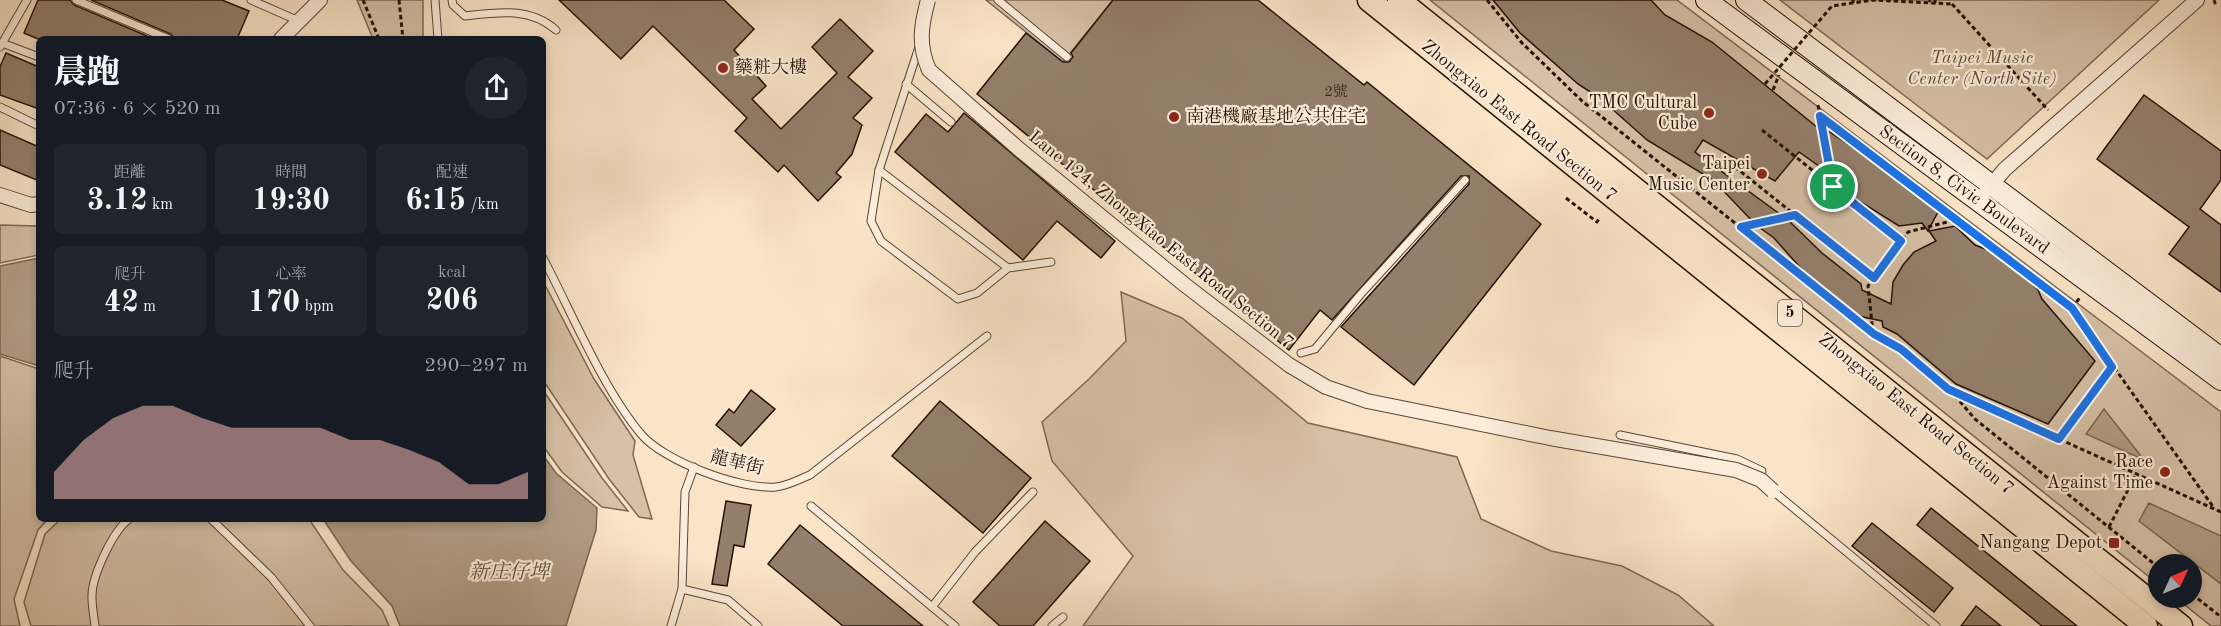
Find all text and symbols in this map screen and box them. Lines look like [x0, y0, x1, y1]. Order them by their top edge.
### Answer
street label: Zhongxiao East Road Section 7 [1418, 37, 1620, 205]
park label: Taipei Music Center (North Site) [1907, 49, 2057, 88]
button: share [465, 56, 528, 119]
place label: 藥粧大樓 [735, 57, 807, 77]
text: 晨跑 [54, 58, 120, 91]
marker: 藥粧大樓 [716, 61, 730, 75]
house number: 2號 [1324, 83, 1348, 100]
place label: TMC Cultural Cube [1588, 94, 1697, 133]
text: 07:36 · 6 × 520 m [54, 99, 221, 119]
place label: 南港機廠基地公共住宅 [1186, 106, 1366, 126]
marker: TMC Cultural Cube [1702, 106, 1716, 120]
marker: 南港機廠基地公共住宅 [1167, 110, 1181, 124]
street label: Section 8, Civic Boulevard [1876, 122, 2052, 258]
street label: Lane 124, ZhongXiao East Road Section 7 [1025, 128, 1297, 352]
place label: Taipei Music Center [1648, 155, 1751, 194]
pin [1807, 161, 1858, 212]
text: 距離 [114, 165, 146, 181]
text: 時間 [275, 165, 307, 181]
text: 配速 [436, 165, 468, 181]
marker: Taipei Music Center [1755, 167, 1769, 181]
icon: arrive [1816, 170, 1849, 203]
text: 3.12 [87, 186, 148, 216]
text: 19:30 [252, 186, 330, 216]
text: 6:15 [405, 186, 466, 216]
text: km [148, 197, 173, 213]
text: /km [466, 197, 499, 213]
text: kcal [438, 265, 466, 281]
text: 爬升 [114, 267, 146, 283]
text: 心率 [275, 267, 307, 283]
text: 206 [426, 286, 478, 316]
text: 42 [104, 288, 139, 318]
text: 170 [248, 288, 300, 318]
text: m [139, 299, 156, 315]
text: bpm [300, 299, 334, 315]
road number: 5 [1778, 300, 1802, 326]
street label: Zhongxiao East Road Section 7 [1815, 330, 2017, 498]
text: 290–297 m [425, 356, 528, 376]
text: 爬升 [54, 362, 94, 382]
street label: 龍華街 [709, 446, 766, 478]
place label: Race Against Time [2047, 453, 2153, 492]
marker: Race Against Time [2158, 465, 2172, 479]
place label: Nangang Depot [1980, 534, 2102, 552]
marker: Nangang Depot [2107, 536, 2121, 550]
north arrow [2148, 554, 2202, 608]
map controls [2148, 554, 2202, 608]
water label: 新庄仔埤 [469, 561, 552, 583]

